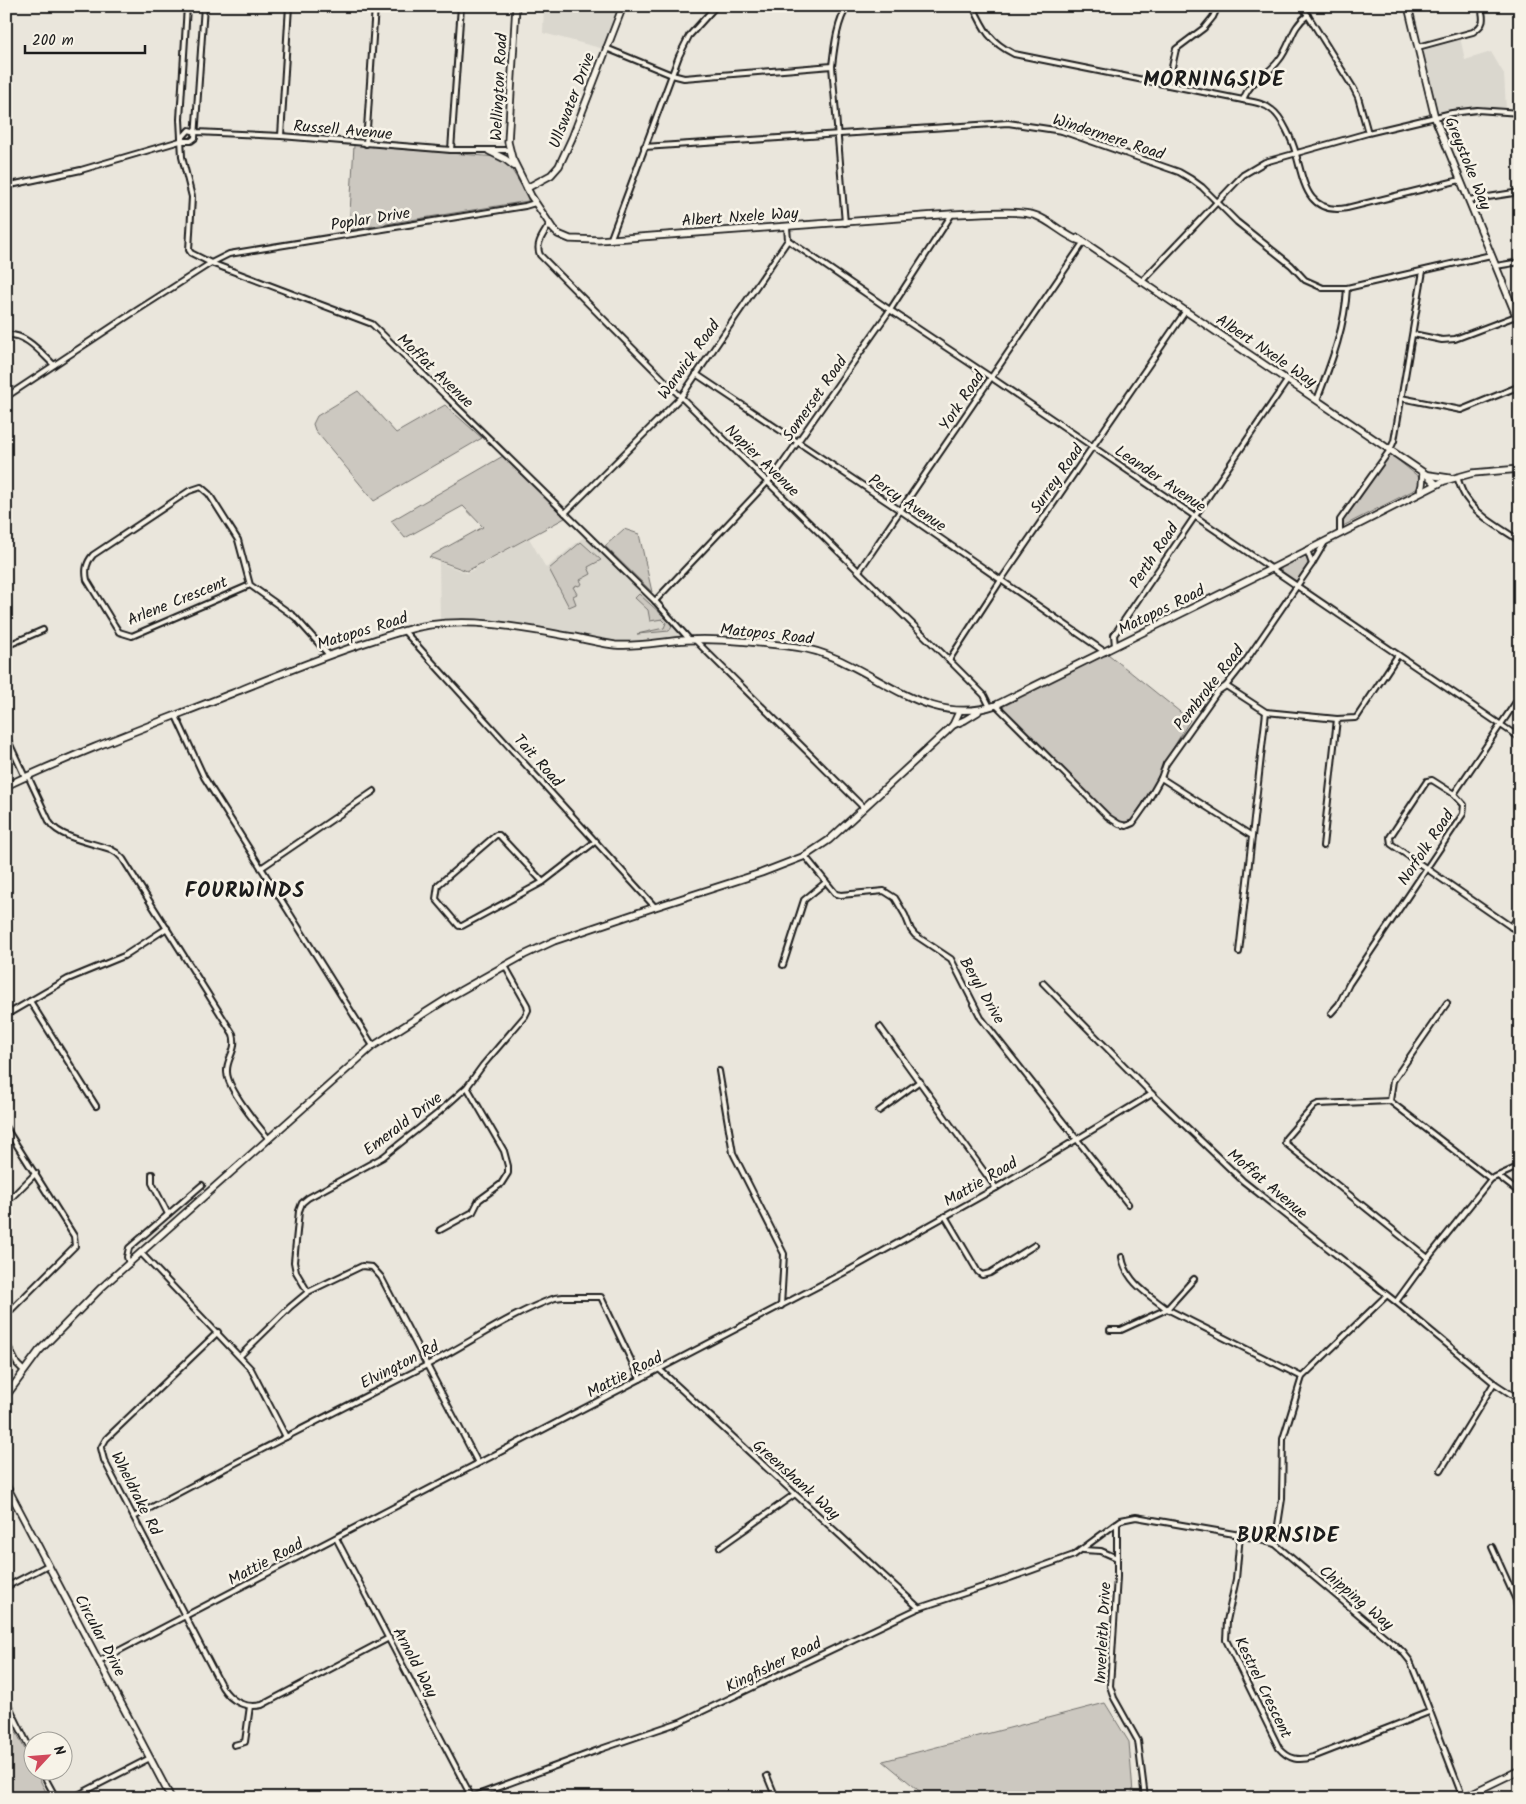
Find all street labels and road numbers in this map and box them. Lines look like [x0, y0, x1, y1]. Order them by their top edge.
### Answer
street label: Wellington Road [484, 32, 515, 142]
street label: Ullswater Drive [543, 49, 602, 152]
street label: Windermere Road [1049, 108, 1169, 168]
street label: Greystoke Way [1438, 113, 1498, 214]
street label: Russell Avenue [292, 114, 393, 147]
street label: Poplar Drive [329, 201, 412, 238]
street label: Albert Nxele Way [681, 201, 800, 234]
street label: Albert Nxele Way [1211, 308, 1322, 395]
street label: Warwick Road [652, 314, 727, 405]
street label: Moffat Avenue [391, 328, 479, 414]
street label: Somerset Road [776, 350, 855, 447]
street label: York Road [933, 365, 992, 436]
street label: Napier Avenue [719, 419, 805, 503]
street label: Surrey Road [1024, 438, 1091, 519]
street label: Leander Avenue [1109, 439, 1211, 519]
street label: Percy Avenue [863, 468, 951, 539]
street label: Perth Road [1123, 517, 1186, 594]
street label: Arlene Crescent [124, 570, 232, 633]
street label: Matopos Road [1114, 578, 1210, 642]
street label: Matopos Road [314, 605, 412, 657]
street label: Matopos Road [719, 617, 816, 652]
street label: Pembroke Road [1168, 639, 1251, 736]
street label: Tait Road [507, 729, 569, 794]
street label: Norfolk Road [1392, 804, 1461, 891]
street label: Beryl Drive [952, 952, 1011, 1029]
street label: Emerald Drive [358, 1086, 448, 1162]
street label: Moffat Avenue [1221, 1143, 1313, 1226]
street label: Mattie Road [939, 1150, 1023, 1214]
street label: Elvington Rd [356, 1334, 444, 1396]
street label: Mattie Road [582, 1345, 668, 1405]
street label: Greenshank Way [746, 1434, 846, 1527]
street label: Wheldrake Rd [104, 1447, 168, 1541]
street label: Mattie Road [224, 1532, 309, 1593]
street label: Chipping Way [1313, 1559, 1399, 1637]
street label: Inverleith Drive [1088, 1581, 1119, 1685]
street label: Circular Drive [68, 1590, 132, 1681]
street label: Arnold Way [386, 1623, 444, 1703]
street label: Kingfisher Road [721, 1631, 827, 1699]
street label: Kestrel Crescent [1227, 1633, 1298, 1743]

